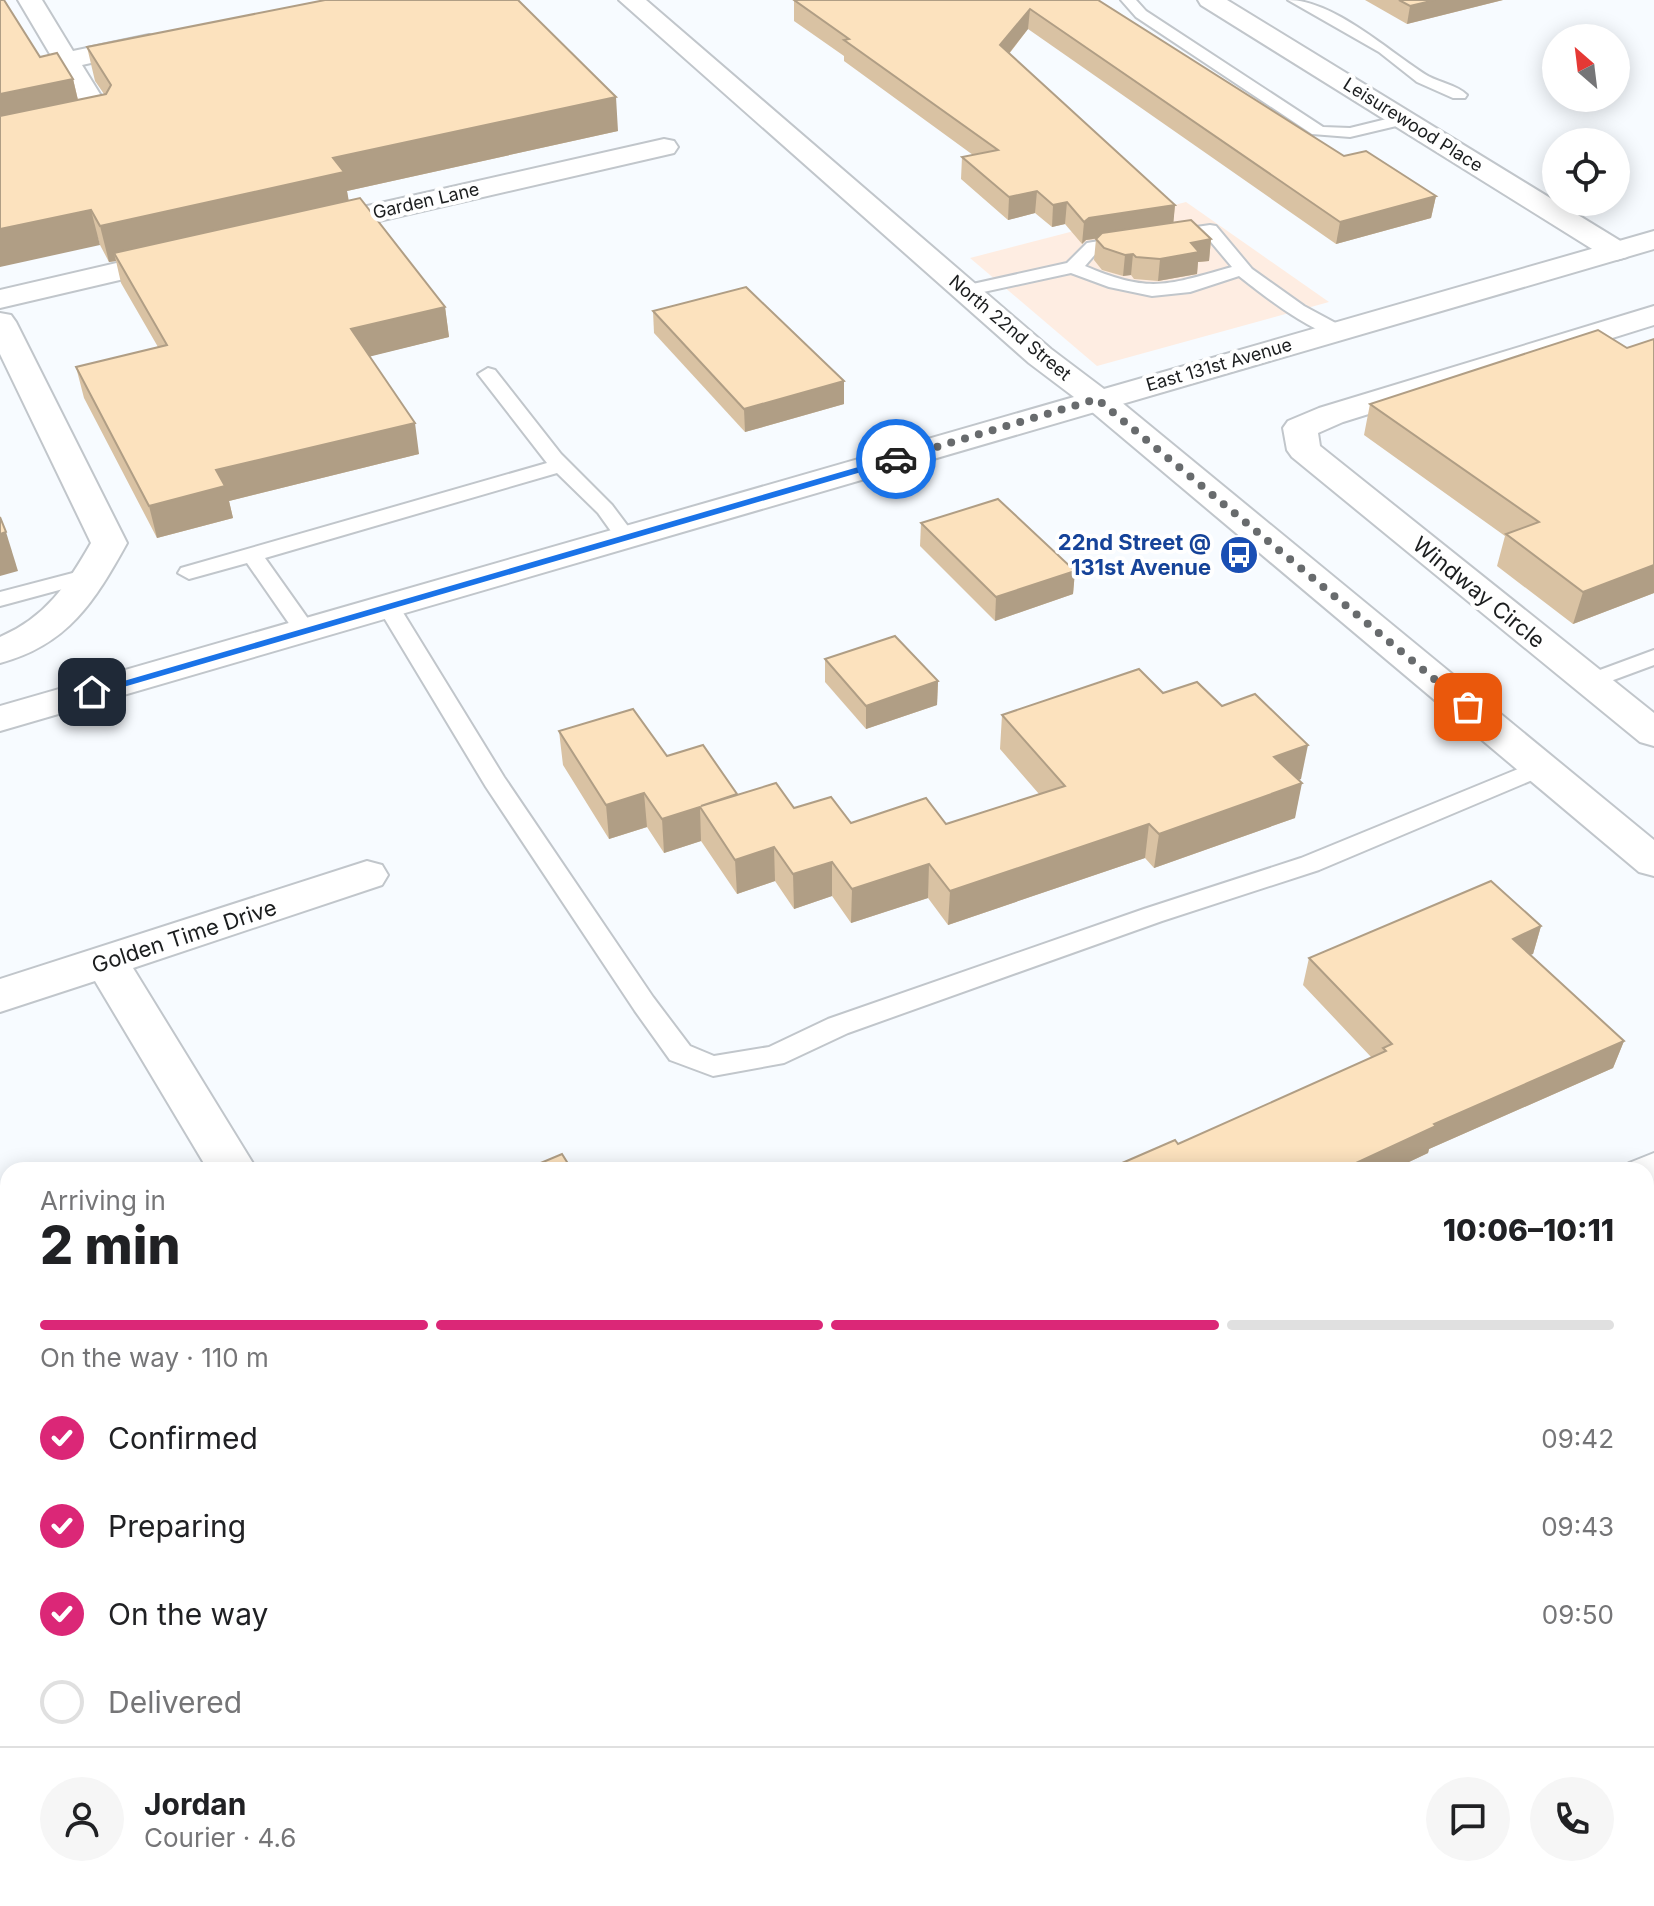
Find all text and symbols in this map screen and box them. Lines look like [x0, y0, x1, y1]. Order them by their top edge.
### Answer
north arrow [1542, 24, 1630, 112]
map controls [1542, 24, 1630, 216]
street label: Leisurewood Place [1340, 73, 1487, 176]
button: locate [1542, 128, 1630, 216]
street label: Garden Lane [371, 178, 481, 223]
street label: North 22nd Street [945, 271, 1076, 385]
street label: East 131st Avenue [1143, 334, 1294, 395]
courier [856, 419, 936, 499]
icon: car [874, 437, 918, 481]
place label: 22nd Street @ 131st Avenue [1058, 529, 1211, 580]
street label: Windway Circle [1408, 531, 1550, 653]
bus stop icon: 22nd Street @ 131st Avenue [1218, 534, 1260, 576]
pin [58, 658, 126, 726]
icon: home [70, 670, 114, 714]
pin [1434, 673, 1502, 741]
icon: bag [1446, 685, 1490, 729]
street label: Golden Time Drive [88, 894, 280, 978]
text: Arriving in [40, 1185, 166, 1216]
text: 10:06–10:11 [1443, 1212, 1614, 1248]
text: 2 min [40, 1214, 181, 1277]
text: On the way · 110 m [40, 1342, 269, 1373]
icon: check [40, 1416, 84, 1460]
text: Confirmed [108, 1420, 258, 1456]
text: 09:42 [1541, 1423, 1614, 1454]
icon: check [40, 1504, 84, 1548]
text: Preparing [108, 1508, 246, 1544]
text: 09:43 [1541, 1511, 1614, 1542]
icon: check [40, 1592, 84, 1636]
text: On the way [108, 1596, 268, 1632]
text: 09:50 [1542, 1599, 1614, 1630]
text: Delivered [108, 1684, 242, 1720]
button: person [40, 1777, 124, 1861]
button: chat [1426, 1777, 1510, 1861]
button: phone [1530, 1777, 1614, 1861]
text: Jordan [144, 1786, 246, 1822]
text: Courier · 4.6 [144, 1822, 296, 1853]

